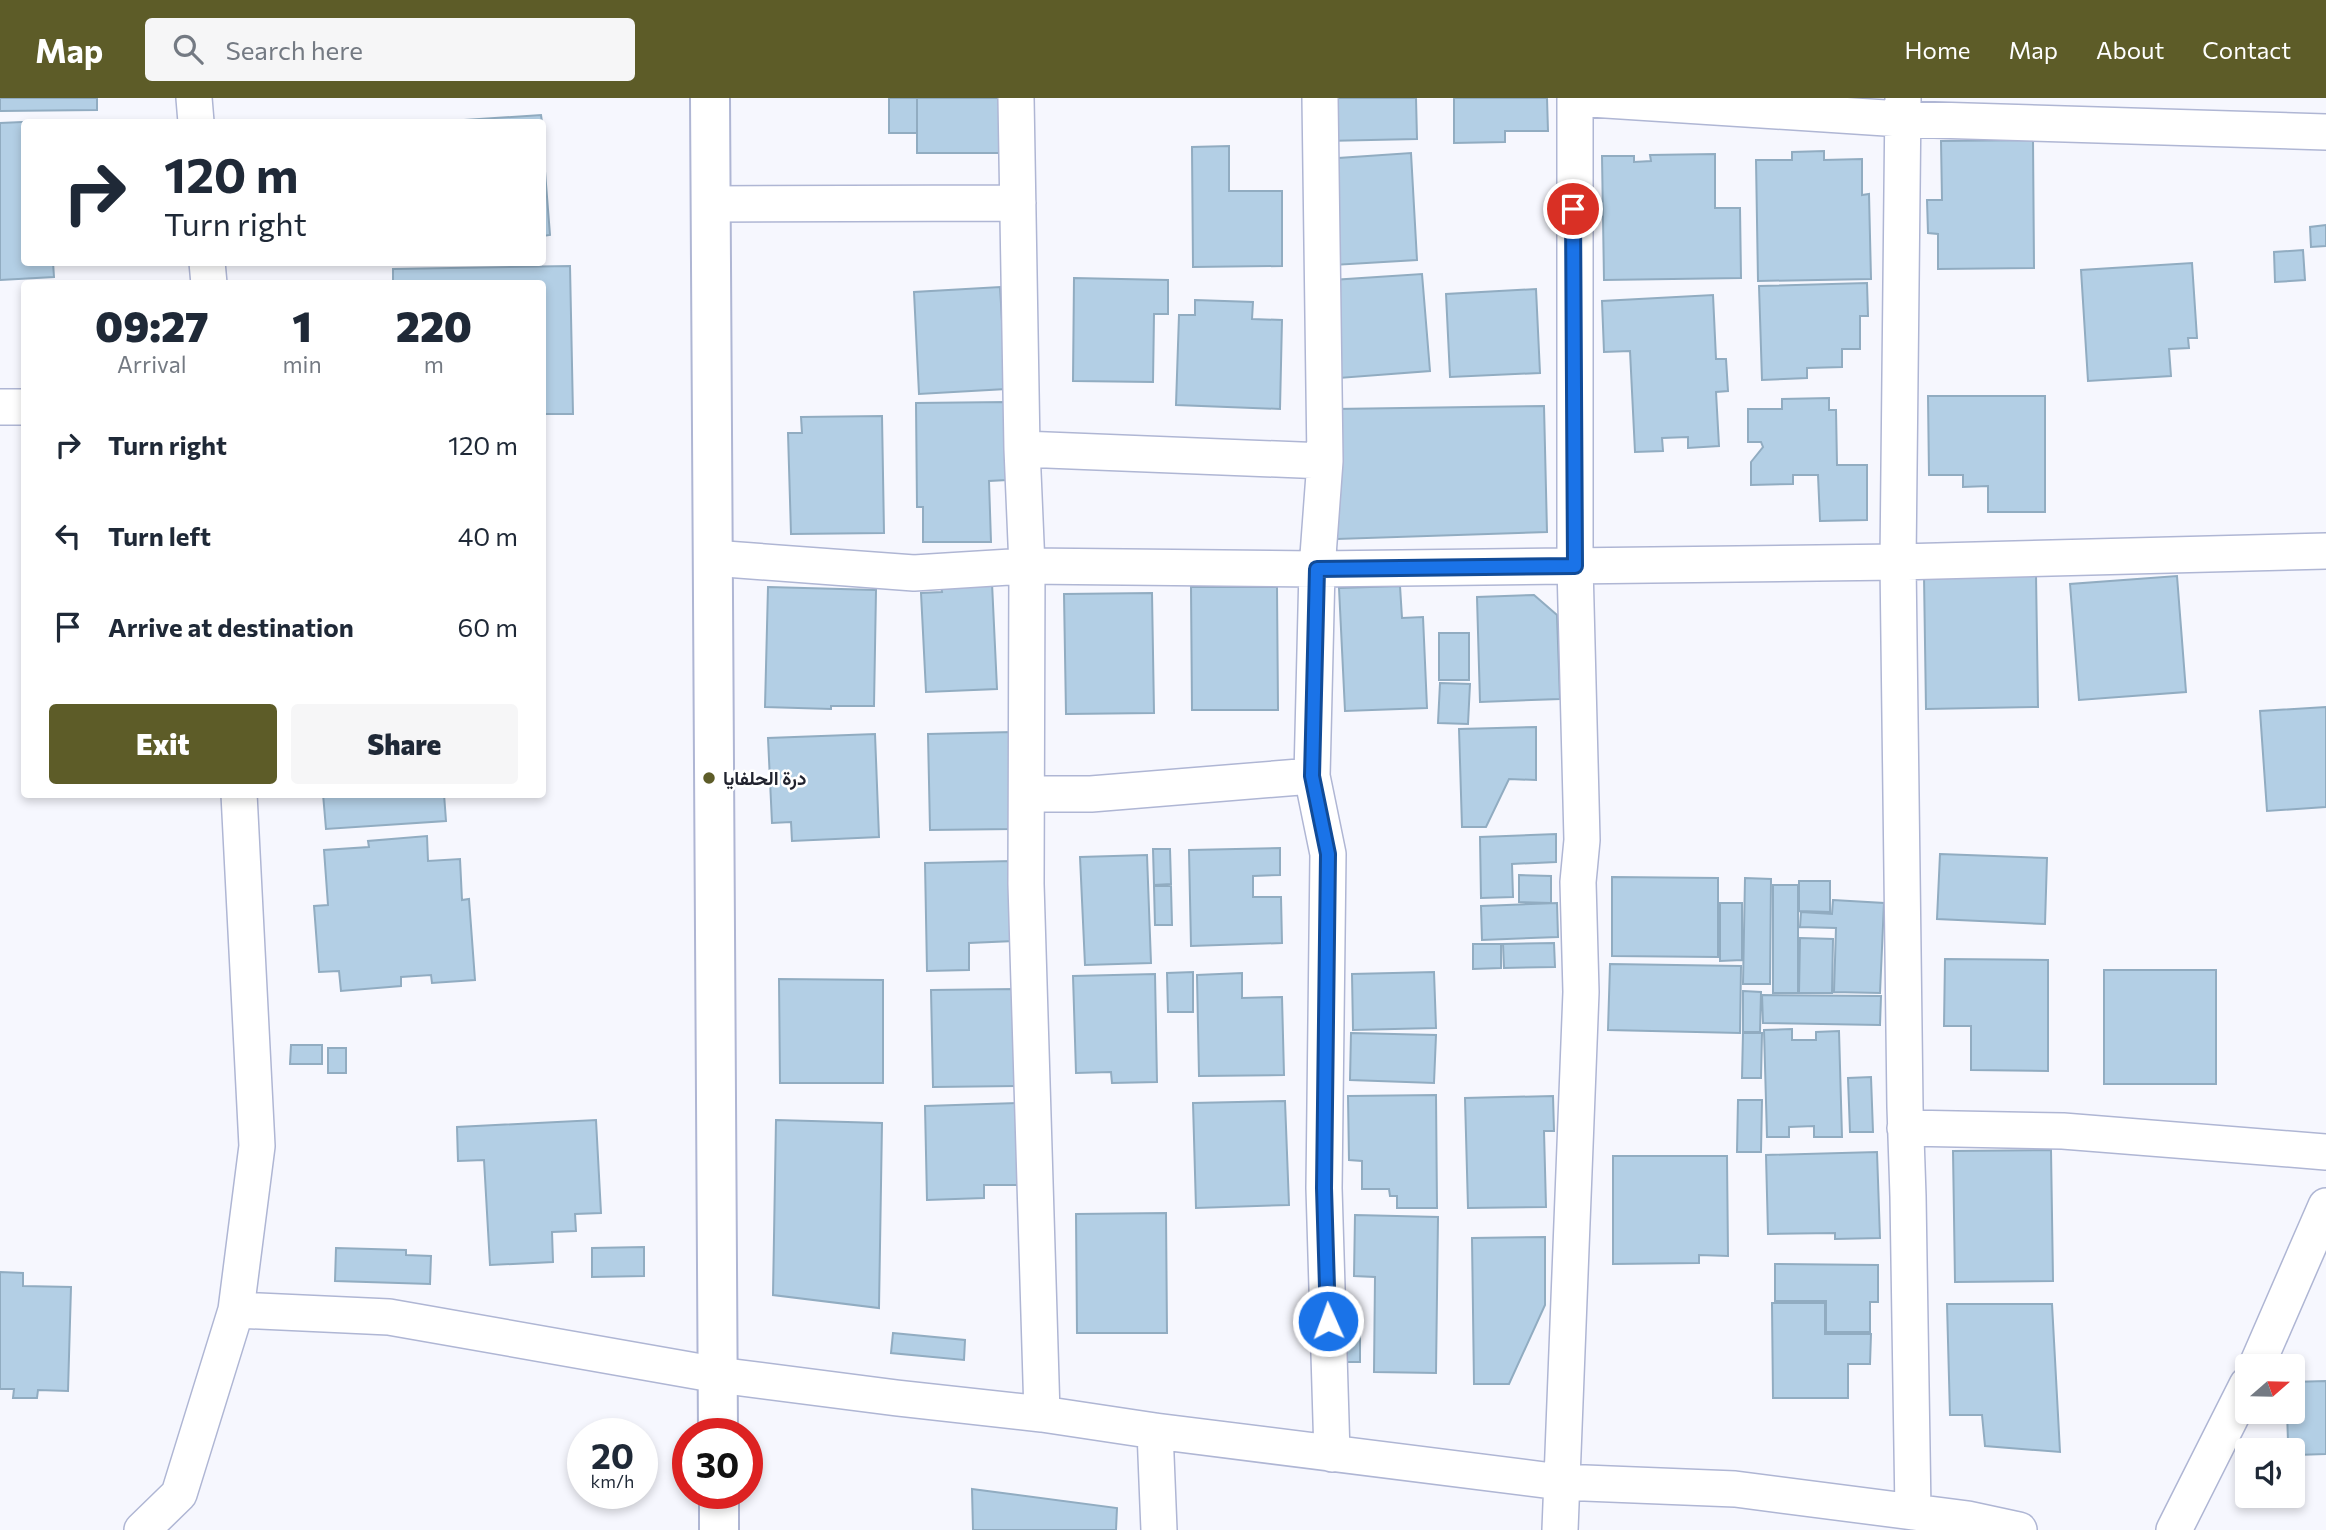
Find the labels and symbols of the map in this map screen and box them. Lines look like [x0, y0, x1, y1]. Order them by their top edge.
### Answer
pin [1543, 179, 1603, 239]
place label: درة الحلفايا [723, 766, 806, 791]
marker: درة الحلفايا [701, 770, 717, 786]
position arrow [1291, 1284, 1365, 1358]
north arrow [2235, 1354, 2305, 1424]
speed limit sign: 30 [672, 1418, 763, 1509]

